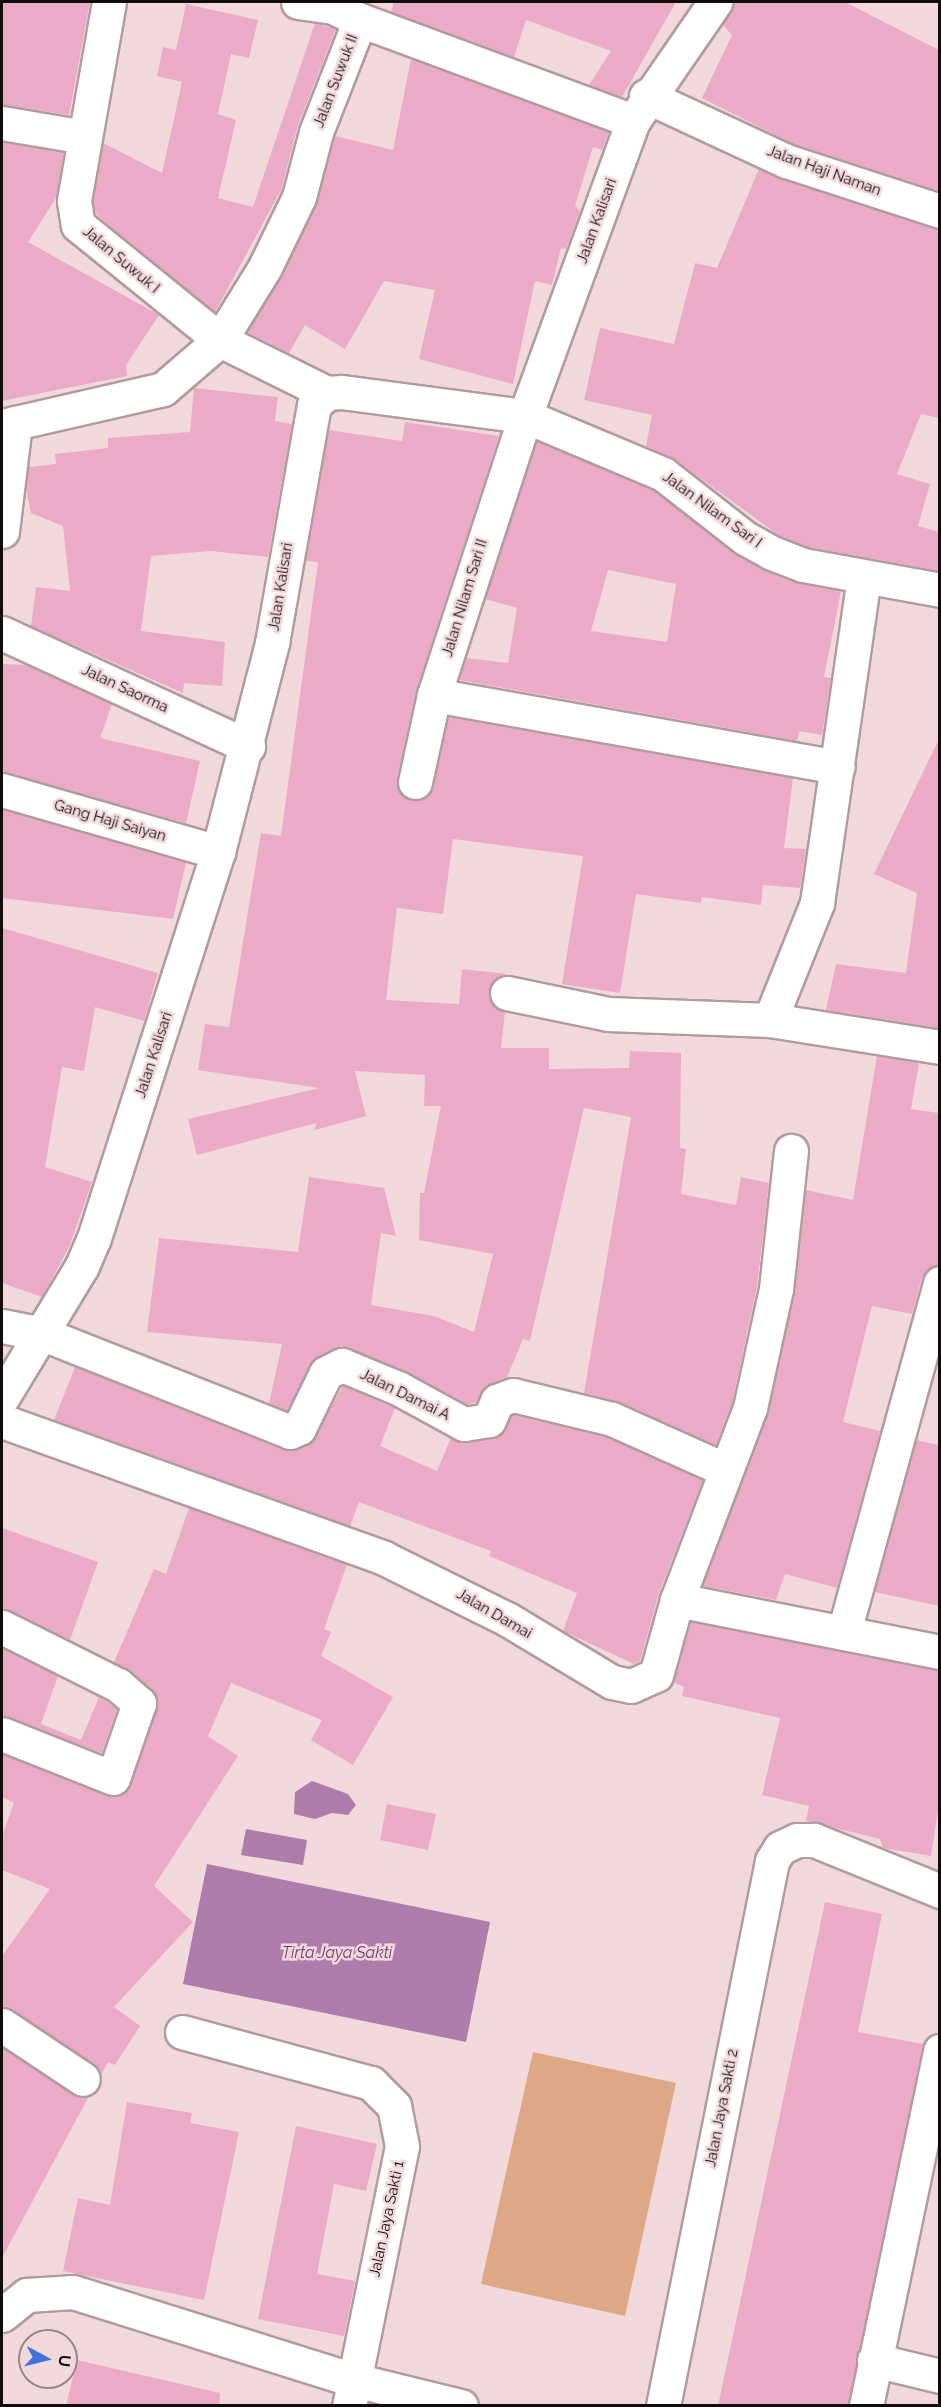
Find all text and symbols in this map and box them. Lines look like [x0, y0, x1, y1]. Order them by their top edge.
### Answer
street label: Jalan Suwuk II [310, 32, 362, 130]
street label: Jalan Haji Naman [764, 142, 884, 200]
street label: Jalan Kalisari [573, 176, 621, 266]
street label: Jalan Suwuk I [79, 223, 163, 297]
street label: Jalan Nilam Sari I [659, 468, 765, 552]
street label: Jalan Nilam Sari II [439, 537, 491, 659]
street label: Jalan Kalisari [265, 542, 297, 632]
street label: Jalan Saorma [79, 661, 171, 717]
street label: Gang Haji Saiyan [52, 796, 168, 846]
street label: Jalan Kalisari [132, 1010, 176, 1100]
street label: Jalan Damai A [357, 1365, 453, 1425]
street label: Jalan Damai [453, 1585, 535, 1643]
water label: Tirta Jaya Sakti [282, 1943, 392, 1963]
street label: Jalan Jaya Sakti 2 [702, 2047, 742, 2169]
street label: Jalan Jaya Sakti 1 [366, 2159, 408, 2279]
north arrow [18, 2329, 78, 2389]
text: U [54, 2354, 75, 2368]

